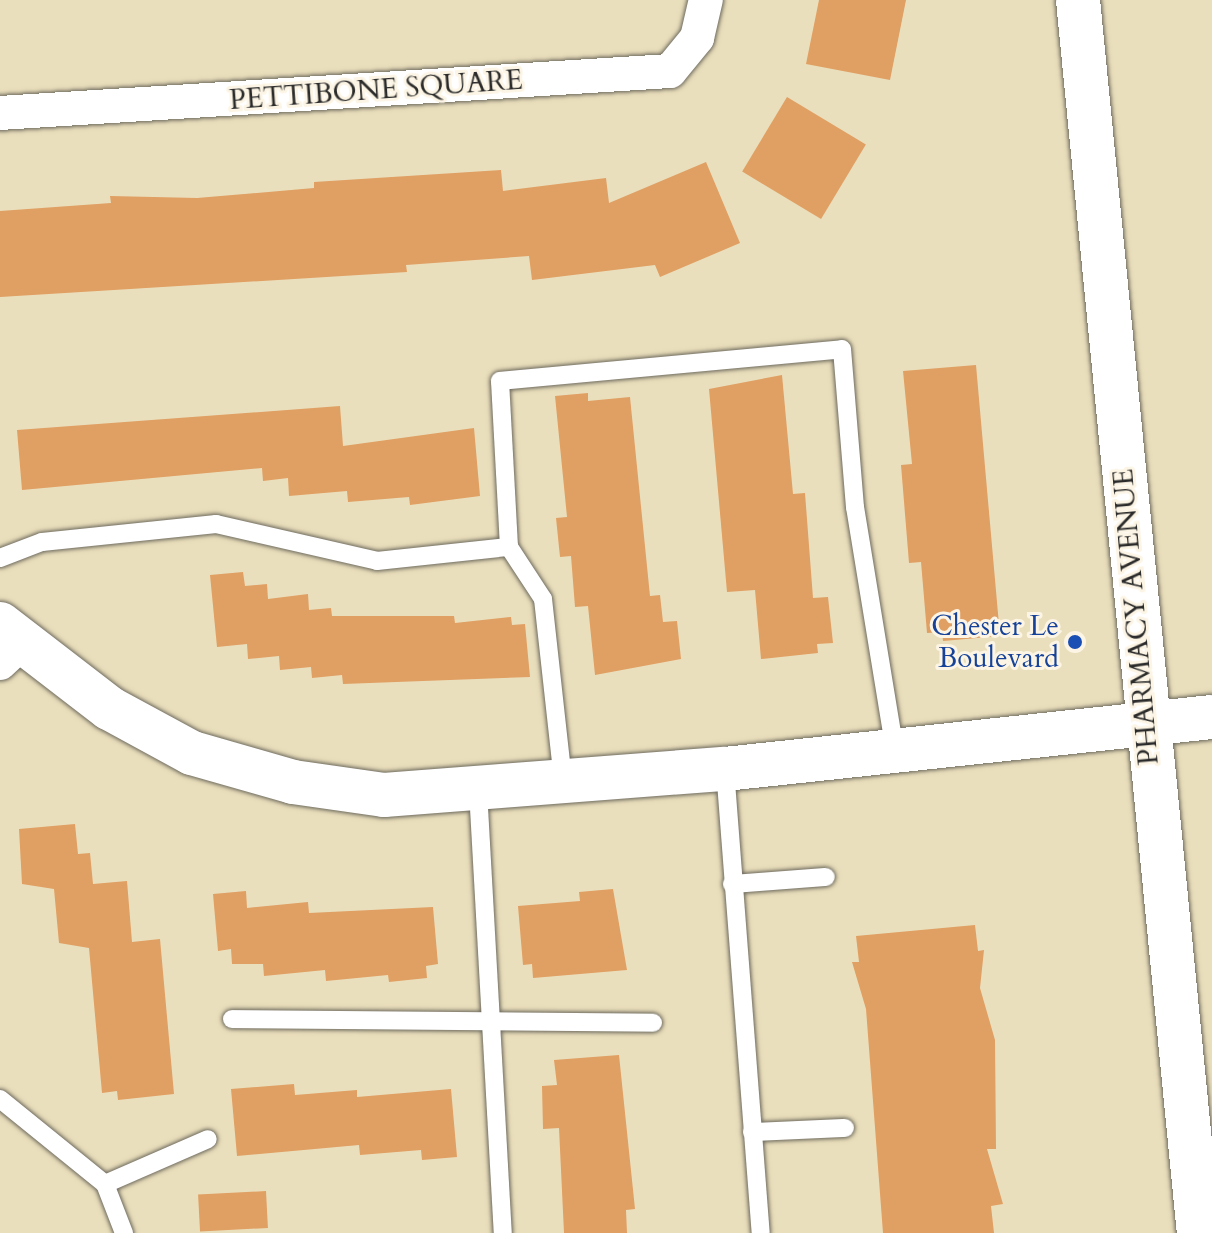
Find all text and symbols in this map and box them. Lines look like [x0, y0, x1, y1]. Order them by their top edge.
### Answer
street label: PETTIBONE SQUARE [228, 63, 524, 117]
street label: PHARMACY AVENUE [1106, 468, 1166, 766]
place label: Chester Le Boulevard [931, 609, 1059, 675]
marker: Chester Le Boulevard [1066, 633, 1084, 651]

